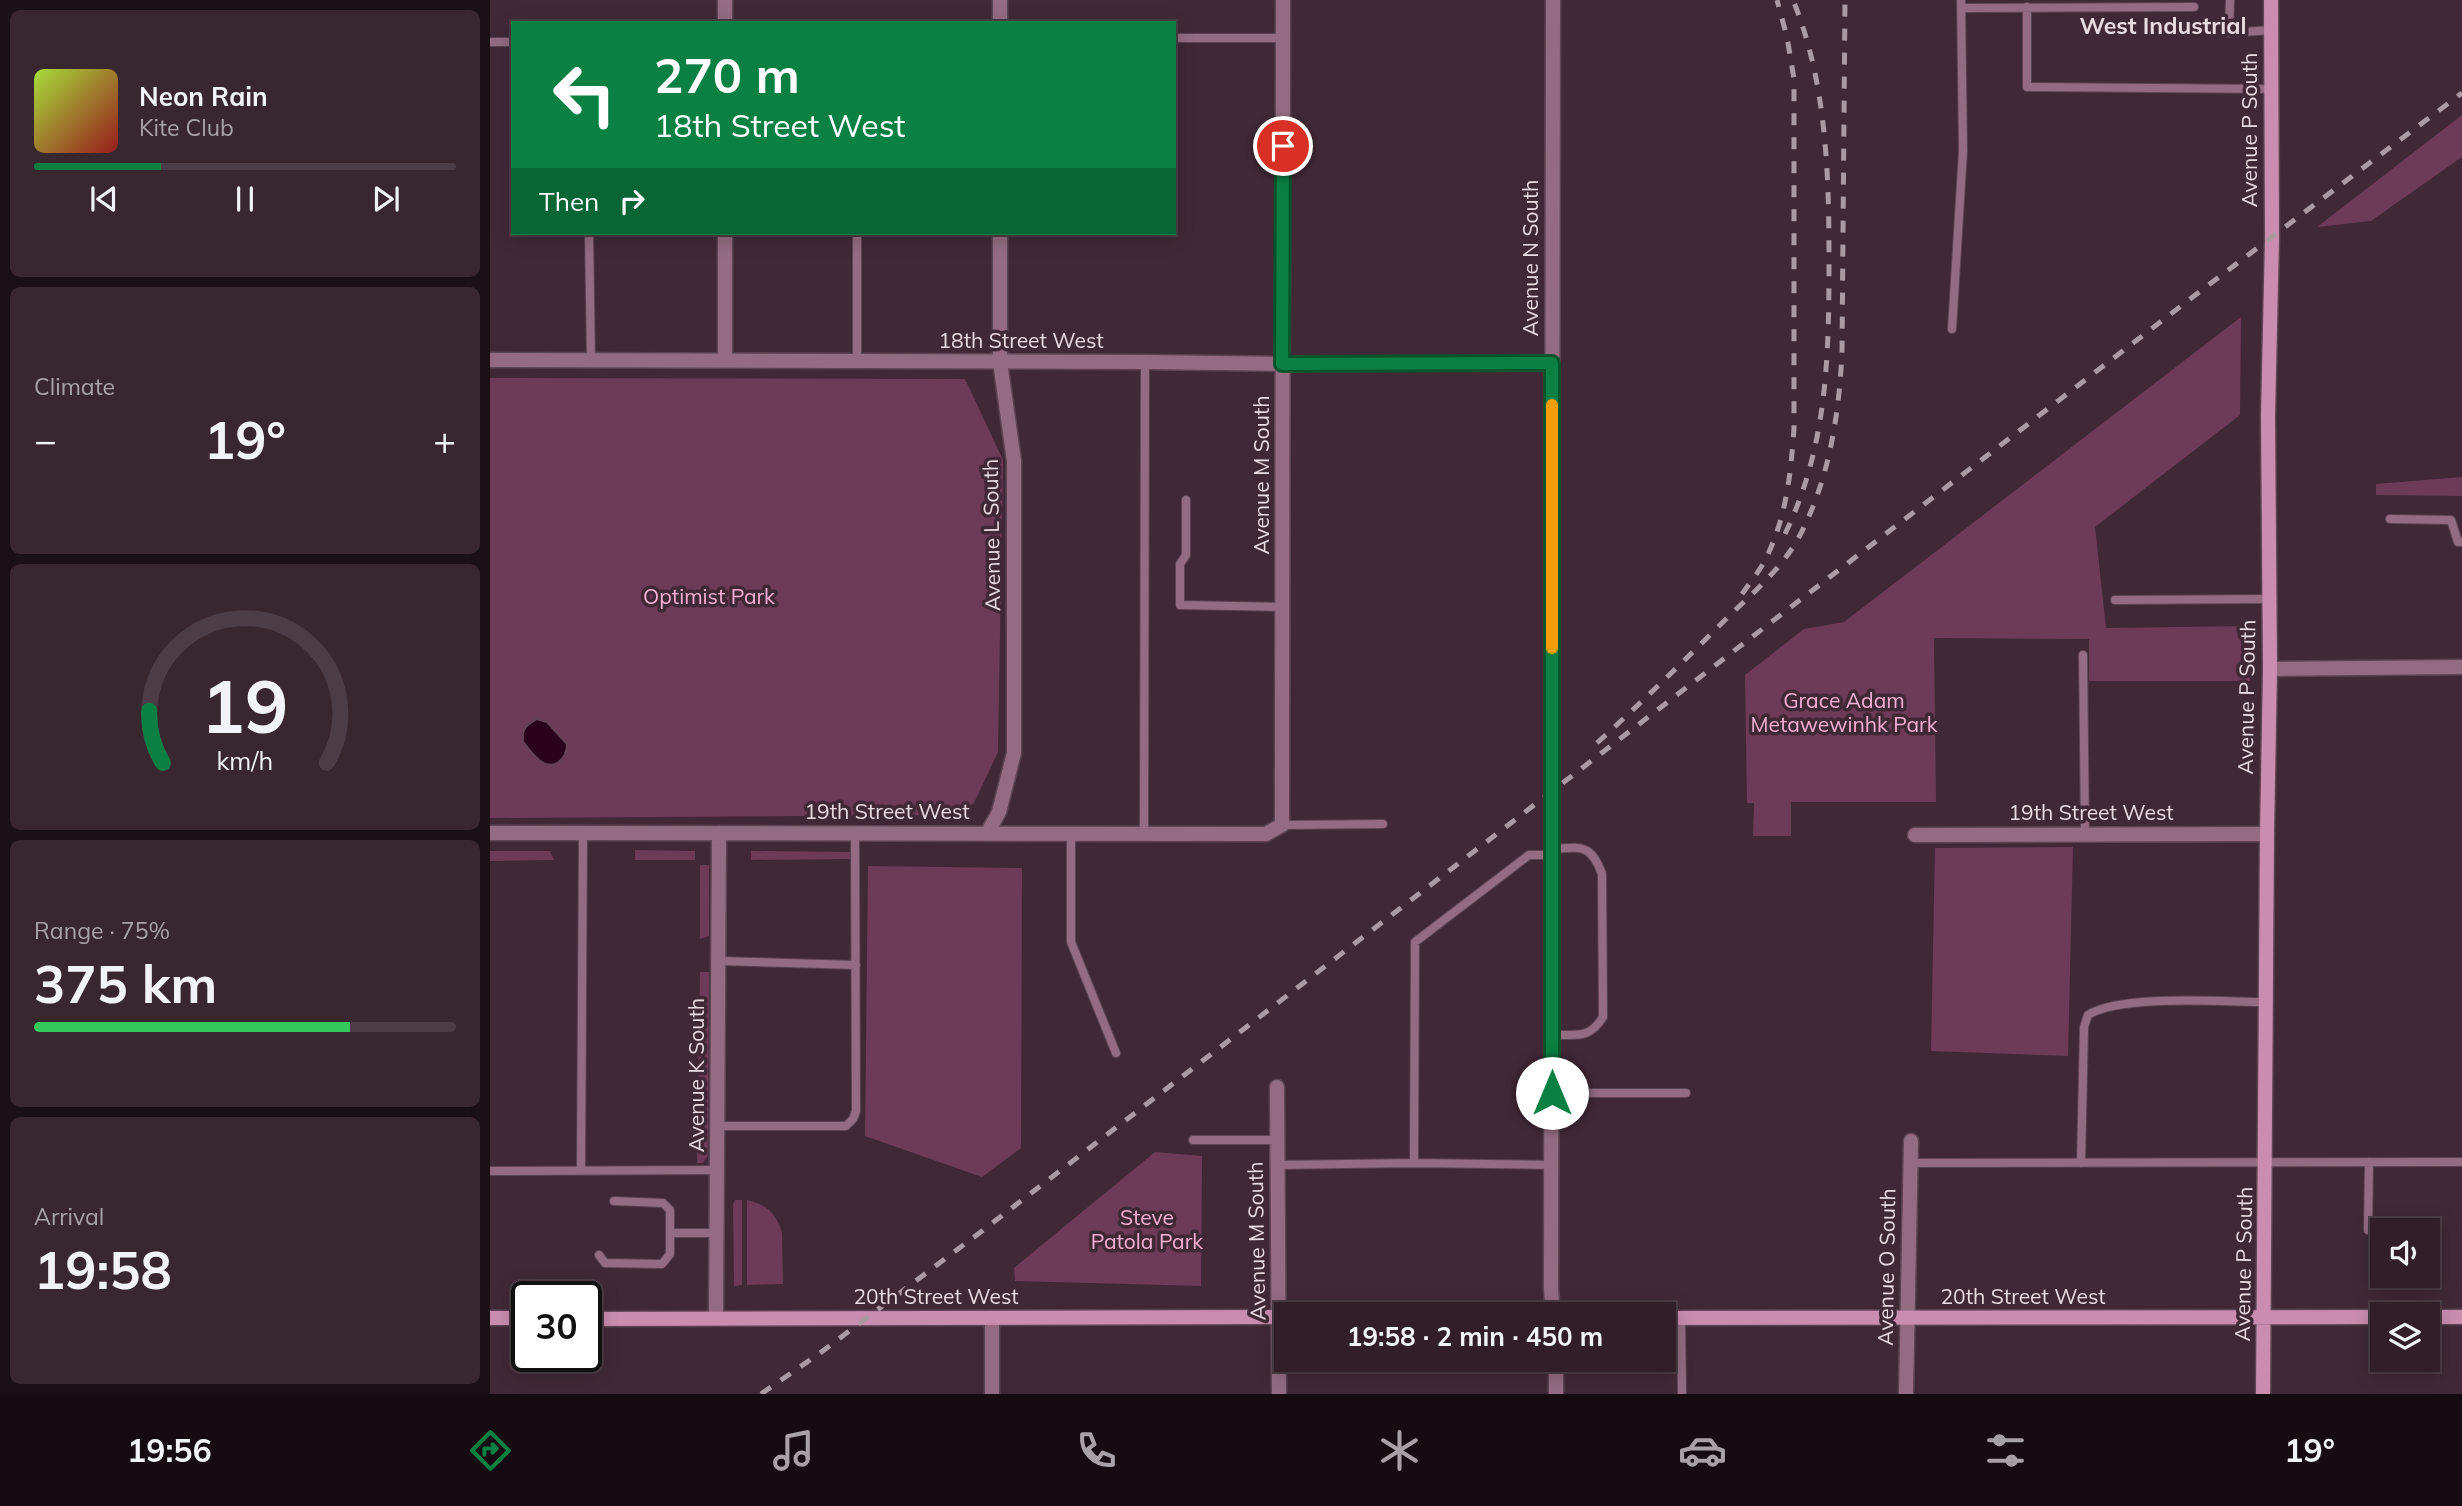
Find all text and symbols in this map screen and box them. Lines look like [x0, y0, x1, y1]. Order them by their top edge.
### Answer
district label: West Industrial [2079, 11, 2247, 40]
text: 270 m [654, 44, 800, 105]
icon: left [539, 49, 630, 140]
street label: Avenue P South [2236, 53, 2262, 207]
text: Neon Rain [139, 80, 268, 113]
text: 18th Street West [654, 105, 906, 145]
text: Kite Club [139, 113, 234, 142]
pin [1253, 116, 1313, 176]
icon: arrive [1264, 127, 1302, 165]
icon: previous [85, 180, 123, 218]
icon: pause [226, 180, 264, 218]
icon: next [367, 180, 405, 218]
street label: Avenue N South [1517, 180, 1543, 336]
icon: right [613, 182, 651, 220]
text: Then [539, 185, 599, 218]
street label: 18th Street West [938, 327, 1104, 353]
text: Climate [34, 372, 115, 401]
street label: Avenue M South [1248, 396, 1274, 554]
text: 19° [204, 407, 286, 472]
text: − [34, 416, 57, 464]
text: + [433, 416, 456, 464]
street label: Avenue L South [977, 459, 1005, 611]
park label: Optimist Park [643, 583, 775, 609]
street label: Avenue P South [2232, 619, 2260, 775]
text: 19 [201, 660, 289, 751]
park label: Grace Adam Metawewinhk Park [1750, 687, 1938, 737]
text: km/h [217, 745, 273, 776]
street label: 19th Street West [804, 798, 970, 824]
street label: 19th Street West [2008, 799, 2174, 825]
text: Range · 75% [34, 916, 170, 945]
text: 375 km [34, 951, 217, 1016]
street label: Avenue K South [683, 998, 709, 1152]
position arrow [1515, 1056, 1589, 1130]
street label: Avenue M South [1242, 1161, 1270, 1321]
street label: Avenue P South [2229, 1186, 2257, 1342]
street label: Avenue O South [1872, 1188, 1900, 1346]
text: Arrival [34, 1202, 104, 1231]
park label: Steve Patola Park [1091, 1204, 1203, 1254]
map controls [2370, 1218, 2440, 1372]
button: sound [2370, 1218, 2440, 1288]
text: 19:58 [34, 1237, 172, 1302]
speed limit sign: 30 [511, 1281, 602, 1372]
street label: 20th Street West [853, 1283, 1019, 1309]
street label: 20th Street West [1940, 1283, 2106, 1309]
button: layers [2370, 1302, 2440, 1372]
text: 19:58 · 2 min · 450 m [1347, 1320, 1603, 1353]
icon: directions [466, 1426, 515, 1475]
icon: music [769, 1426, 818, 1475]
icon: phone [1072, 1426, 1121, 1475]
icon: climate [1375, 1426, 1424, 1475]
icon: car [1678, 1426, 1727, 1475]
icon: filters [1981, 1426, 2030, 1475]
text: 19:56 [127, 1430, 212, 1470]
text: 19° [2284, 1430, 2335, 1470]

